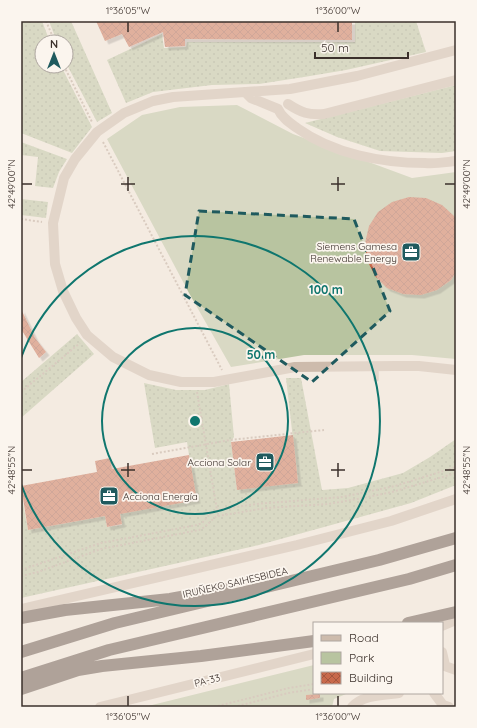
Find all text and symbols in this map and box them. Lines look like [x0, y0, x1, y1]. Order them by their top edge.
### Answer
text: 1°36'05"W [106, 4, 151, 17]
text: 1°36'00"W [316, 4, 361, 17]
north arrow [34, 34, 74, 74]
scale bar [315, 34, 408, 60]
text: N [50, 37, 58, 51]
text: 50 m [321, 40, 349, 55]
text: 42°49'00"N [5, 159, 18, 209]
text: 42°49'00"N [460, 159, 473, 209]
place label: Siemens Gamesa Renewable Energy [310, 240, 397, 265]
office icon: Siemens Gamesa Renewable Energy [400, 241, 422, 263]
text: 100 m [309, 282, 343, 297]
text: 50 m [247, 347, 275, 362]
centre of rings [188, 414, 202, 428]
text: 42°48'55"N [5, 446, 18, 494]
text: 42°48'55"N [460, 446, 473, 494]
office icon: Acciona Solar [254, 451, 276, 473]
place label: Acciona Solar [188, 456, 251, 469]
office icon: Acciona Energía [98, 485, 120, 507]
place label: Acciona Energía [123, 490, 198, 503]
street label: IRUÑEKO SAIHESBIDEA [181, 564, 289, 601]
legend [313, 622, 443, 694]
text: Road [349, 630, 379, 645]
text: Park [349, 650, 374, 665]
text: Building [349, 670, 393, 685]
street label: PA-33 [193, 671, 222, 690]
text: 1°36'05"W [106, 710, 151, 723]
text: 1°36'00"W [316, 710, 361, 723]

